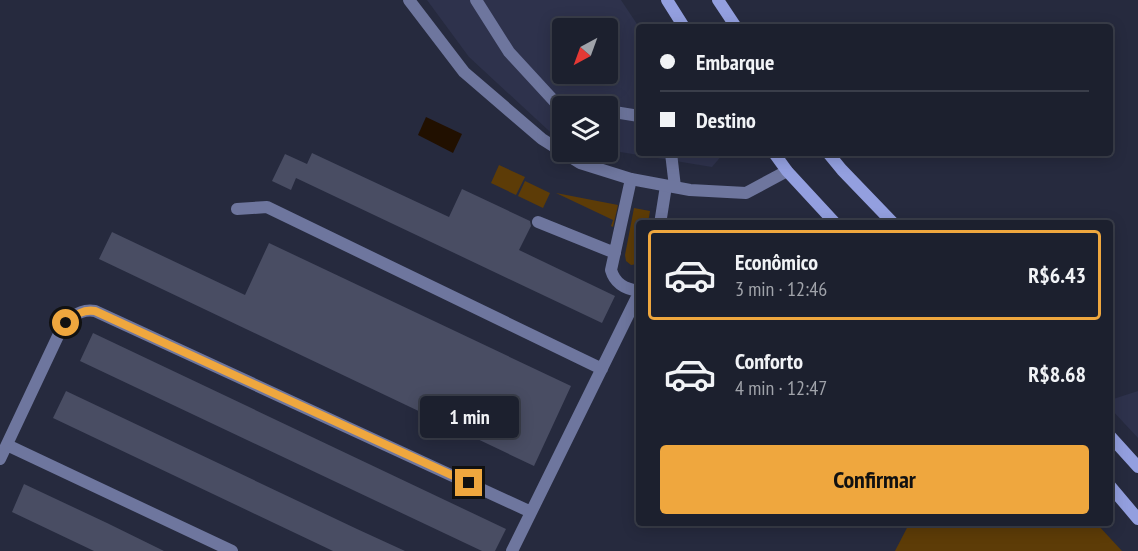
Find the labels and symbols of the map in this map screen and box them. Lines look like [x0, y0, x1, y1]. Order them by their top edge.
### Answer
north arrow [552, 18, 618, 84]
route start [52, 309, 79, 336]
callout: 1 min [420, 396, 518, 438]
route end [455, 469, 482, 496]

